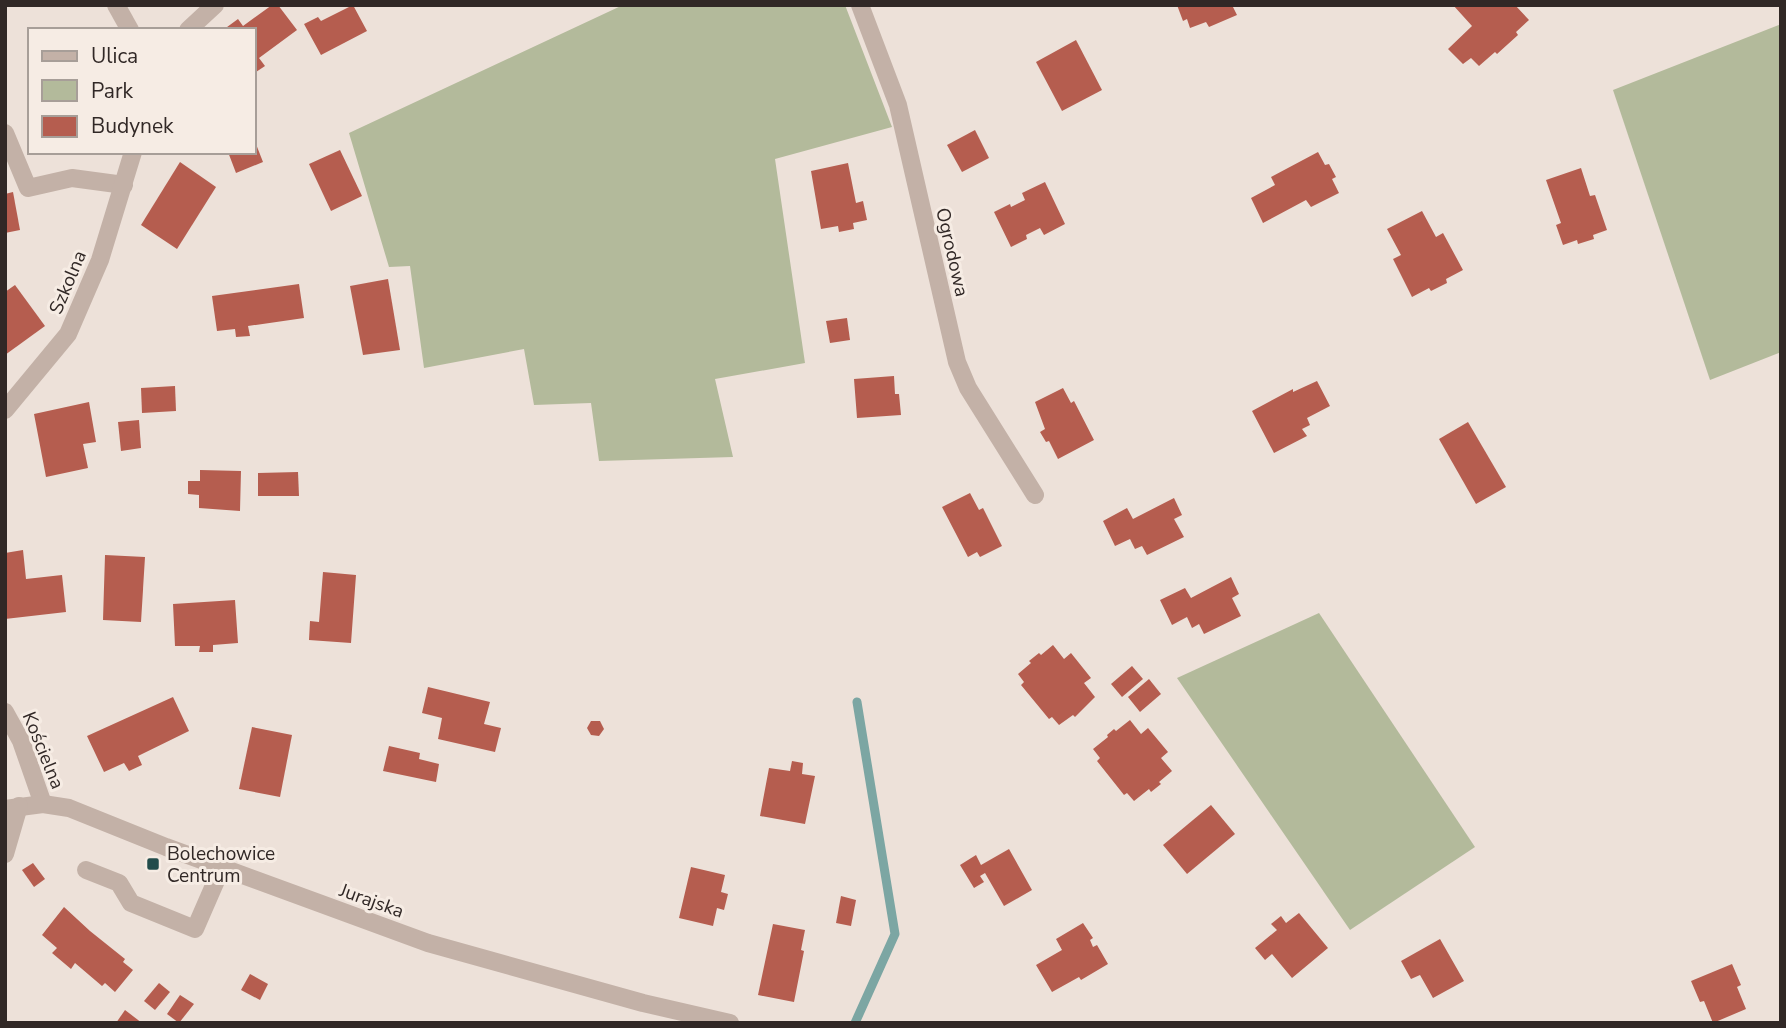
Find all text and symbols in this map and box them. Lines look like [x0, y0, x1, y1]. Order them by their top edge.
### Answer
legend [28, 28, 256, 154]
text: Ulica [91, 42, 138, 70]
text: Park [91, 77, 133, 105]
text: Budynek [91, 112, 174, 140]
street label: Ogrodowa [929, 205, 975, 299]
street label: Szkolna [43, 247, 93, 318]
street label: Kościelna [16, 708, 70, 793]
place label: Bolechowice Centrum [167, 841, 275, 889]
marker: Bolechowice Centrum [145, 856, 161, 872]
street label: Jurajska [335, 877, 407, 925]

